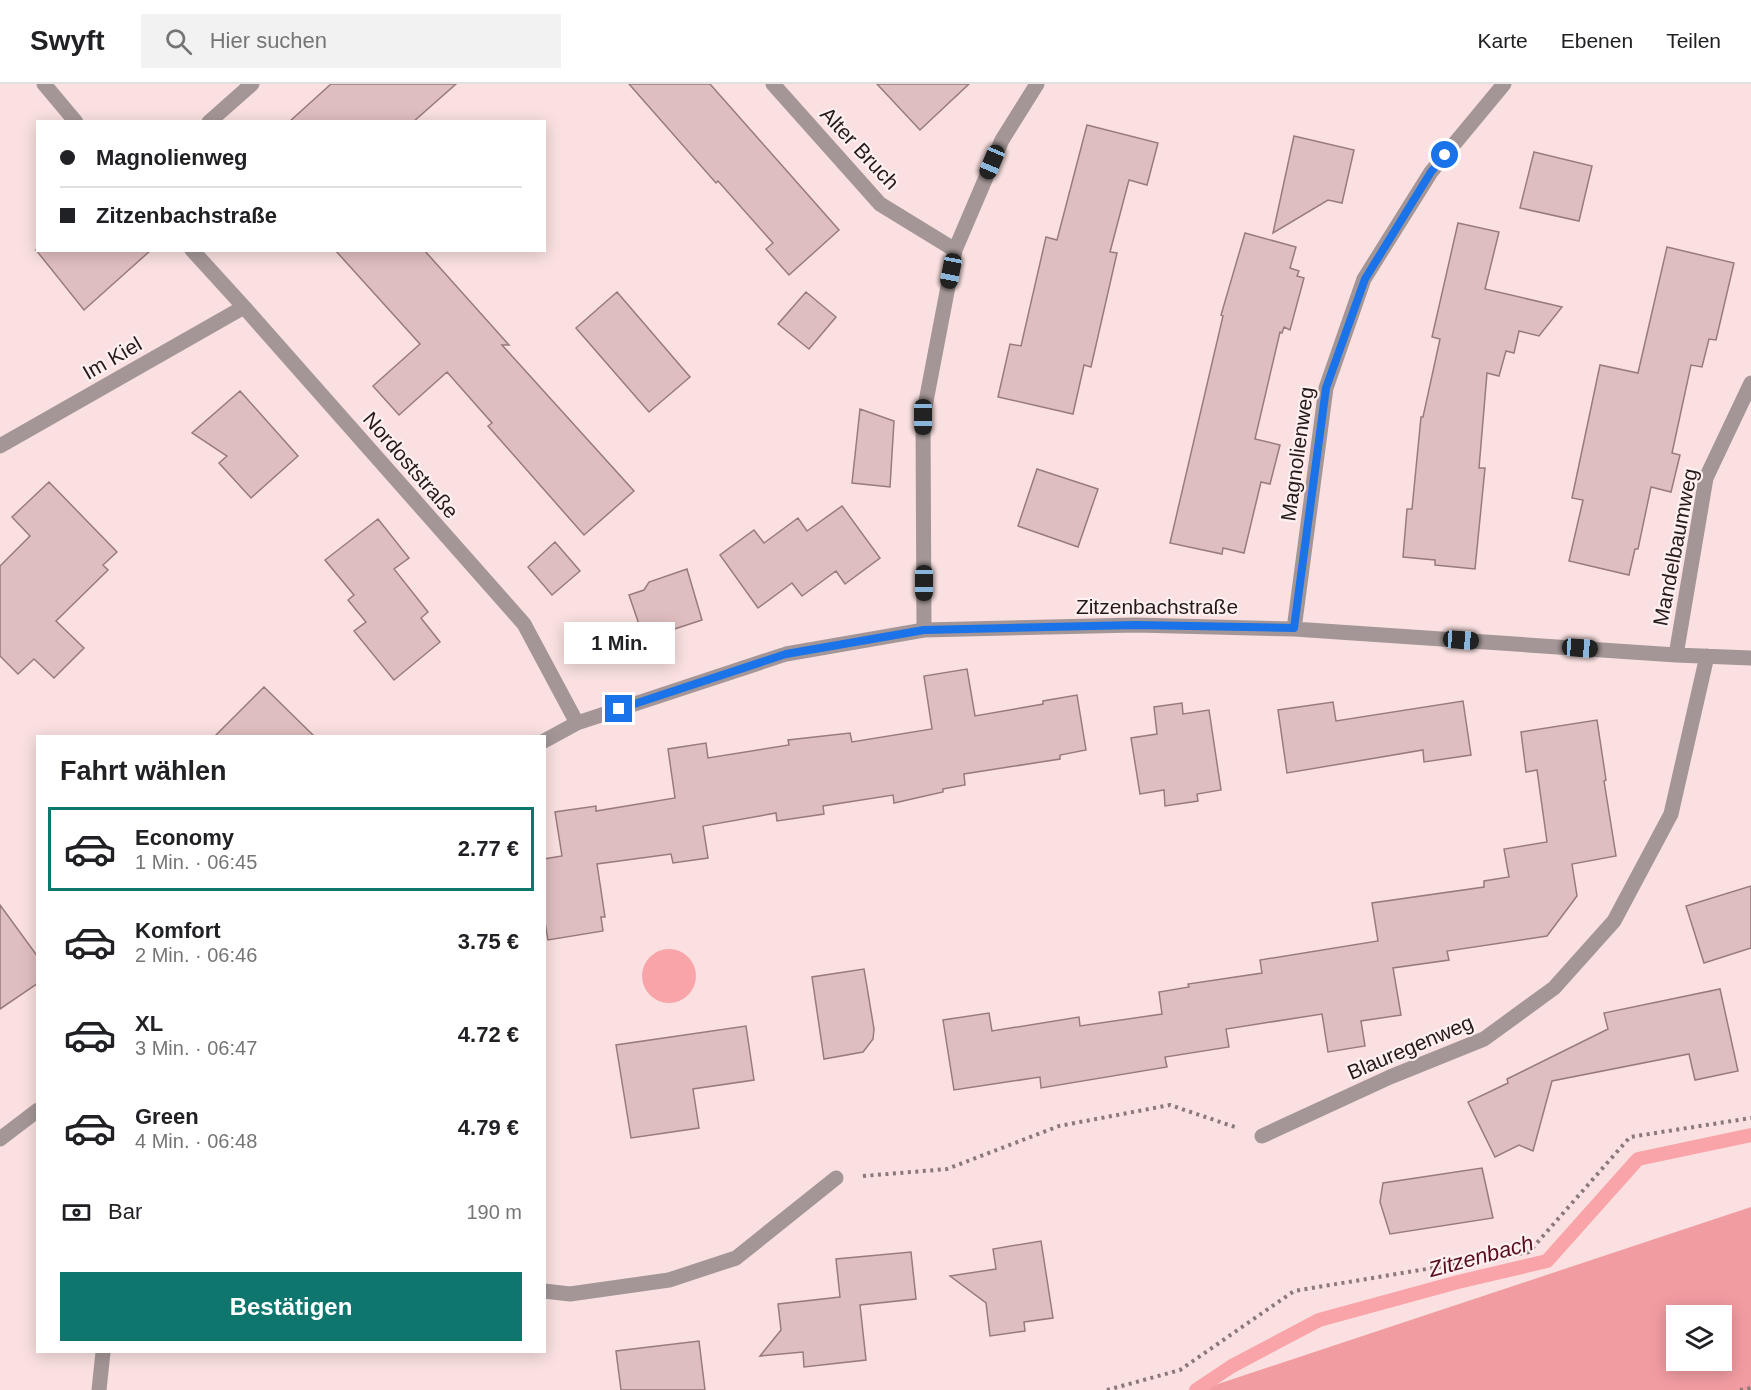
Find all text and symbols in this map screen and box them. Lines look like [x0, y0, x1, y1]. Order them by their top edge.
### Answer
search box [141, 14, 561, 68]
text: Swyft [30, 25, 105, 56]
icon: search [162, 25, 195, 58]
text: Hier suchen [210, 28, 327, 53]
text: Karte [1478, 29, 1528, 52]
text: Ebenen [1561, 29, 1633, 52]
text: Teilen [1666, 29, 1721, 52]
street label: Alter Bruch [816, 102, 904, 194]
route start [1431, 141, 1458, 168]
car [977, 142, 1007, 182]
text: Magnolienweg [96, 145, 248, 170]
text: Zitzenbachstraße [96, 203, 277, 228]
car [939, 252, 963, 290]
street label: Im Kiel [78, 332, 146, 384]
street label: Magnolienweg [1276, 385, 1318, 523]
car [914, 399, 932, 435]
street label: Nordoststraße [359, 407, 463, 523]
street label: Mandelbaumweg [1648, 466, 1702, 628]
car [915, 565, 933, 601]
street label: Zitzenbachstraße [1076, 595, 1238, 618]
callout: 1 Min. [564, 622, 674, 664]
car [1442, 630, 1480, 650]
text: 1 Min. [591, 632, 648, 654]
car [1561, 638, 1599, 658]
route end [605, 695, 632, 722]
text: Fahrt wählen [60, 756, 227, 786]
icon: car [63, 822, 117, 876]
text: Economy [135, 825, 234, 850]
text: 2.77 € [458, 836, 519, 861]
text: 1 Min. · 06:45 [135, 851, 257, 873]
icon: car [63, 915, 117, 969]
text: Komfort [135, 918, 221, 943]
text: 3.75 € [458, 929, 519, 954]
text: 2 Min. · 06:46 [135, 944, 257, 966]
icon: car [63, 1008, 117, 1062]
street label: Blauregenweg [1344, 1010, 1476, 1084]
text: XL [135, 1011, 163, 1036]
text: 4.72 € [458, 1022, 519, 1047]
text: 3 Min. · 06:47 [135, 1037, 257, 1059]
icon: car [63, 1101, 117, 1155]
text: Green [135, 1104, 199, 1129]
text: 4.79 € [458, 1115, 519, 1140]
text: 4 Min. · 06:48 [135, 1130, 257, 1152]
icon: cash [60, 1196, 93, 1229]
text: Bar [108, 1199, 142, 1224]
text: 190 m [466, 1201, 522, 1223]
water label: Zitzenbach [1425, 1230, 1536, 1282]
button: Bestätigen [60, 1272, 522, 1341]
map controls [1666, 1305, 1732, 1371]
button: layers [1666, 1305, 1732, 1371]

